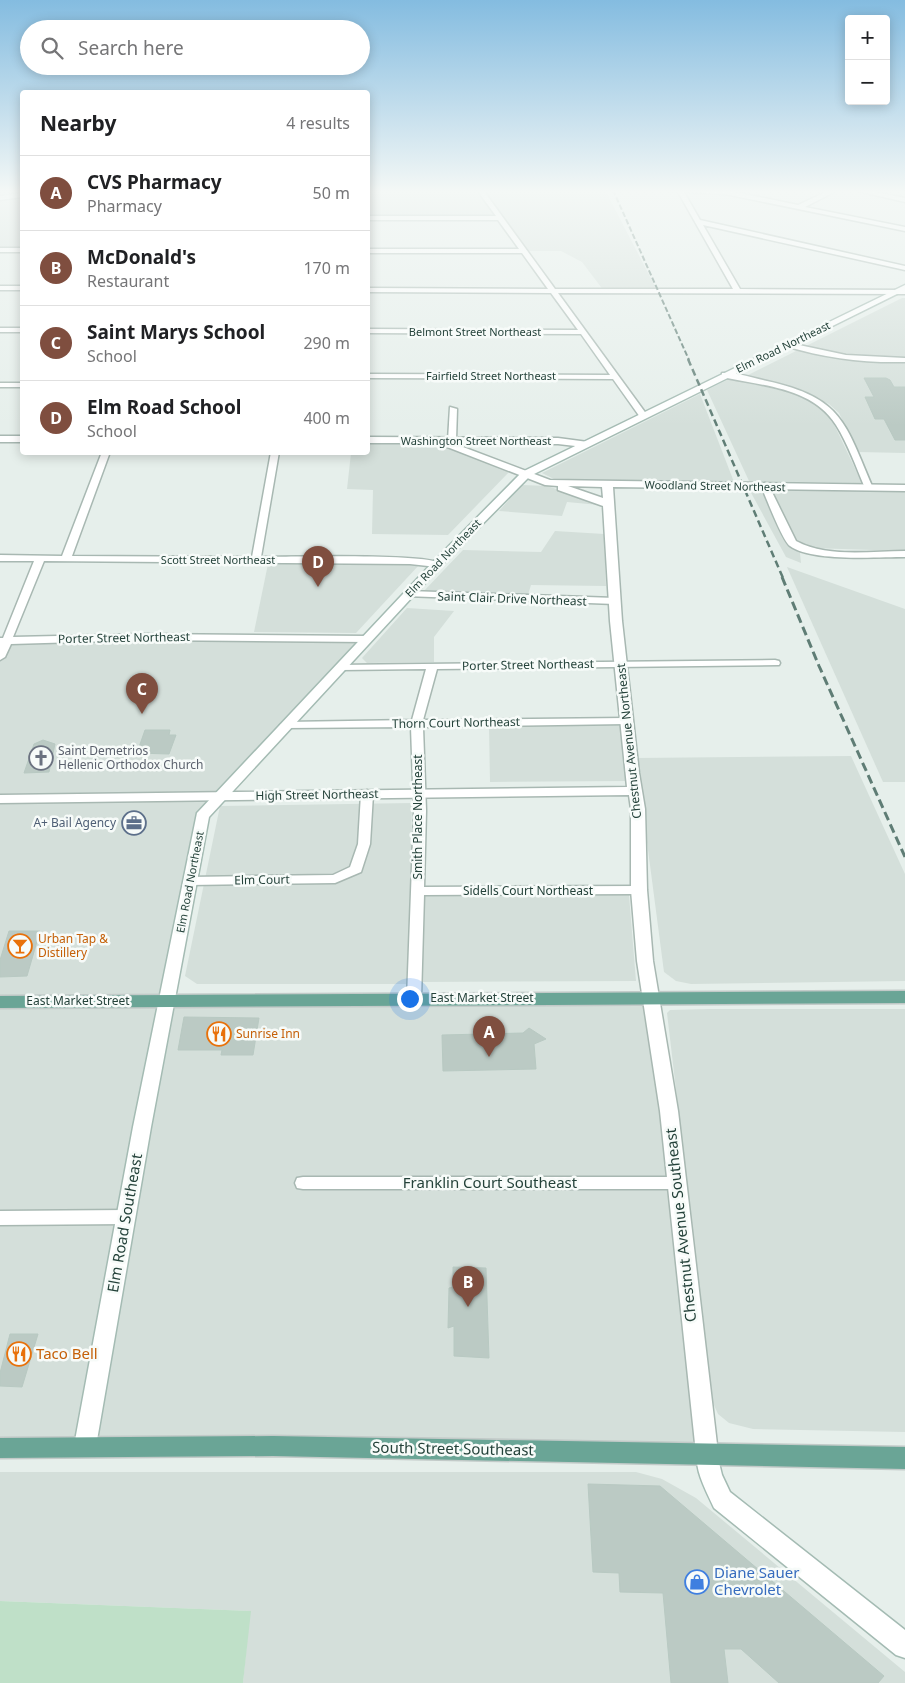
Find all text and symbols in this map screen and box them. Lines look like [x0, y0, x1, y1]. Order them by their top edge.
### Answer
map controls [845, 15, 890, 105]
button: + [845, 15, 890, 60]
search box [20, 20, 370, 75]
icon: search [38, 34, 66, 62]
text: Search here [78, 35, 184, 61]
button: − [845, 60, 890, 105]
text: Nearby [40, 109, 116, 137]
text: 4 results [286, 112, 350, 134]
text: CVS Pharmacy [87, 169, 222, 195]
text: A [50, 182, 62, 204]
text: 50 m [313, 182, 350, 204]
text: Pharmacy [87, 195, 162, 217]
text: McDonald's [87, 244, 196, 270]
text: B [51, 257, 61, 279]
text: 170 m [303, 257, 350, 279]
text: Restaurant [87, 270, 169, 292]
street label: Elm Road Northeast [733, 317, 833, 376]
text: Saint Marys School [87, 319, 265, 345]
street label: Belmont Street Northeast [409, 324, 541, 339]
text: C [51, 332, 61, 354]
text: 290 m [303, 332, 350, 354]
text: School [87, 345, 137, 367]
street label: Fairfield Street Northeast [426, 368, 556, 383]
text: Elm Road School [87, 394, 241, 420]
text: D [50, 407, 62, 429]
text: 400 m [303, 407, 350, 429]
text: School [87, 420, 137, 442]
street label: Washington Street Northeast [401, 433, 551, 448]
street label: Woodland Street Northeast [644, 477, 786, 494]
street label: Elm Road Northeast [401, 515, 484, 600]
pin: D [302, 546, 334, 587]
street label: Scott Street Northeast [161, 552, 275, 567]
street label: Saint Clair Drive Northeast [437, 587, 588, 610]
street label: Porter Street Northeast [58, 628, 191, 647]
street label: Porter Street Northeast [462, 655, 595, 674]
street label: Chestnut Avenue Northeast [612, 662, 645, 820]
pin: C [126, 673, 158, 714]
street label: Thorn Court Northeast [392, 713, 521, 732]
place label: Saint Demetrios Hellenic Orthodox Church [58, 742, 204, 773]
church icon: Saint Demetrios Hellenic Orthodox Church [28, 745, 54, 771]
street label: Smith Place Northeast [409, 754, 426, 880]
street label: High Street Northeast [255, 785, 379, 804]
office icon: A+ Bail Agency [121, 810, 147, 836]
place label: A+ Bail Agency [33, 814, 117, 831]
street label: Elm Road Northeast [172, 830, 207, 934]
street label: Elm Court [234, 871, 291, 888]
street label: Sidells Court Northeast [463, 882, 594, 899]
place label: Urban Tap & Distillery [38, 930, 108, 961]
bar icon: Urban Tap & Distillery [7, 933, 33, 959]
your location [397, 986, 423, 1012]
street label: East Market Street [430, 989, 534, 1006]
street label: East Market Street [26, 992, 130, 1009]
pin: A [473, 1016, 505, 1057]
restaurant icon: Sunrise Inn [206, 1021, 232, 1047]
place label: Sunrise Inn [236, 1025, 300, 1042]
street label: Chestnut Avenue Southeast [660, 1127, 700, 1323]
street label: Elm Road Southeast [102, 1151, 146, 1294]
street label: Franklin Court Southeast [403, 1172, 578, 1192]
pin: B [452, 1266, 484, 1307]
restaurant icon: Taco Bell [6, 1341, 32, 1367]
place label: Taco Bell [36, 1343, 98, 1363]
street label: South Street Southeast [372, 1437, 535, 1459]
place label: Diane Sauer Chevrolet [714, 1562, 799, 1599]
shop icon: Diane Sauer Chevrolet [684, 1569, 710, 1595]

